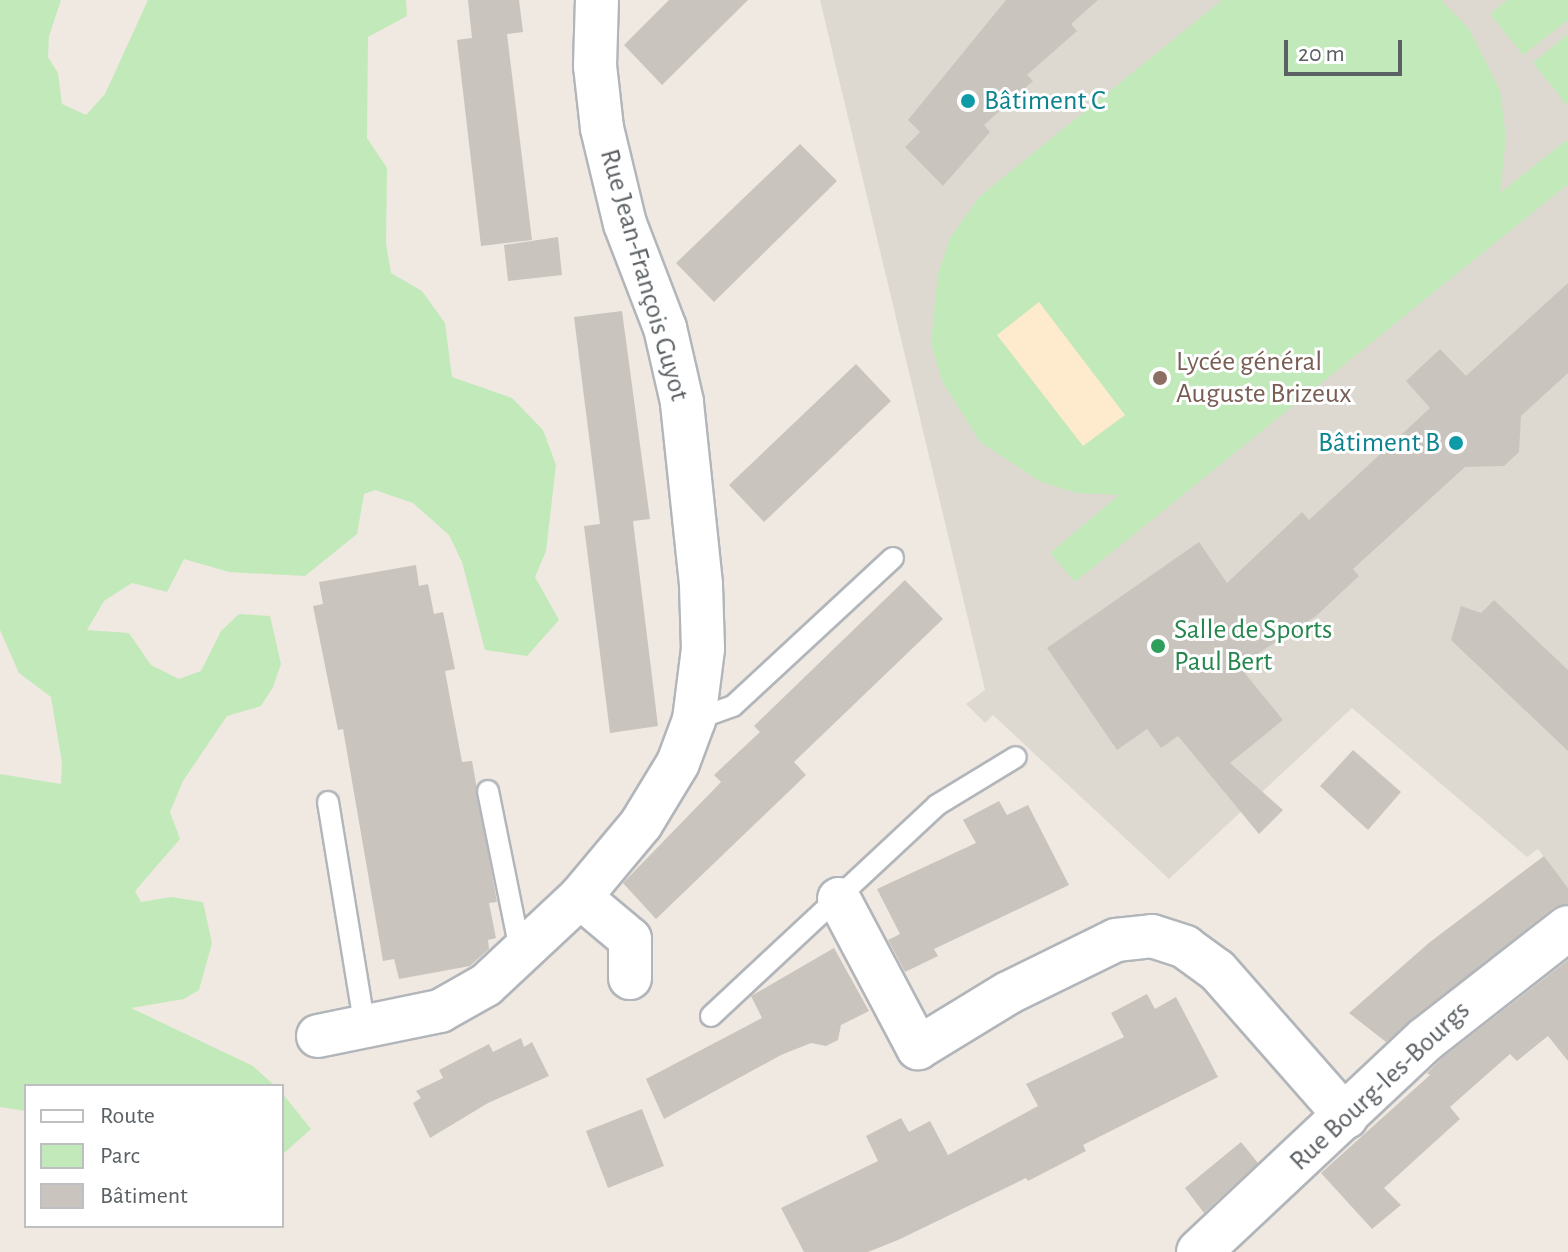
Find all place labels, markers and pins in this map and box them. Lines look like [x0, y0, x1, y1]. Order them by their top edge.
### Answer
place label: Bâtiment C [984, 84, 1106, 118]
marker: Bâtiment C [959, 92, 977, 110]
place label: Lycée général Auguste Brizeux [1176, 345, 1351, 411]
marker: Lycée général Auguste Brizeux [1151, 369, 1169, 387]
place label: Bâtiment B [1318, 426, 1440, 460]
marker: Bâtiment B [1447, 434, 1465, 452]
place label: Salle de Sports Paul Bert [1174, 613, 1332, 679]
marker: Salle de Sports Paul Bert [1149, 637, 1167, 655]

